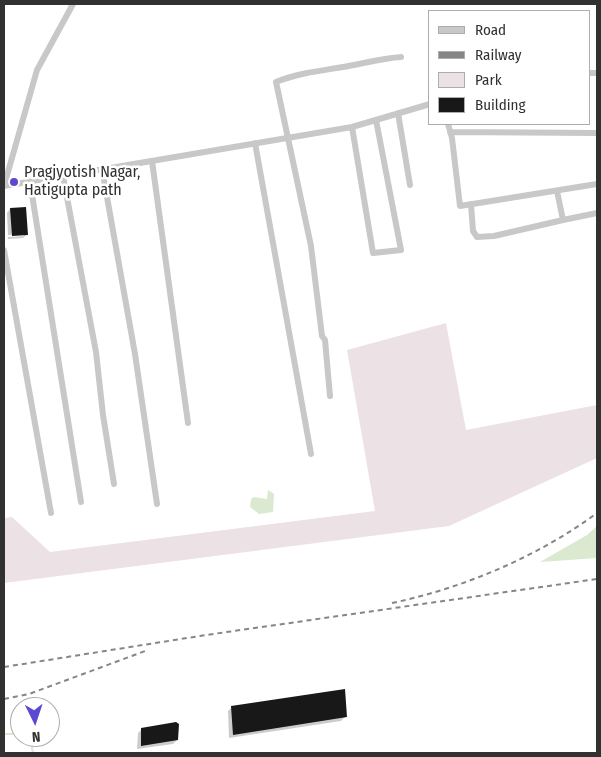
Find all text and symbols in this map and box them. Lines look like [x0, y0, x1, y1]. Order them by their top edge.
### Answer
legend [428, 10, 591, 125]
text: Road [475, 21, 506, 39]
text: Railway [475, 46, 522, 64]
text: Park [475, 71, 502, 89]
text: Building [475, 96, 526, 114]
place label: Pragjyotish Nagar, Hatigupta path [24, 163, 140, 201]
marker: Pragjyotish Nagar, Hatigupta path [8, 176, 20, 188]
north arrow [10, 697, 60, 747]
text: N [31, 728, 41, 745]

